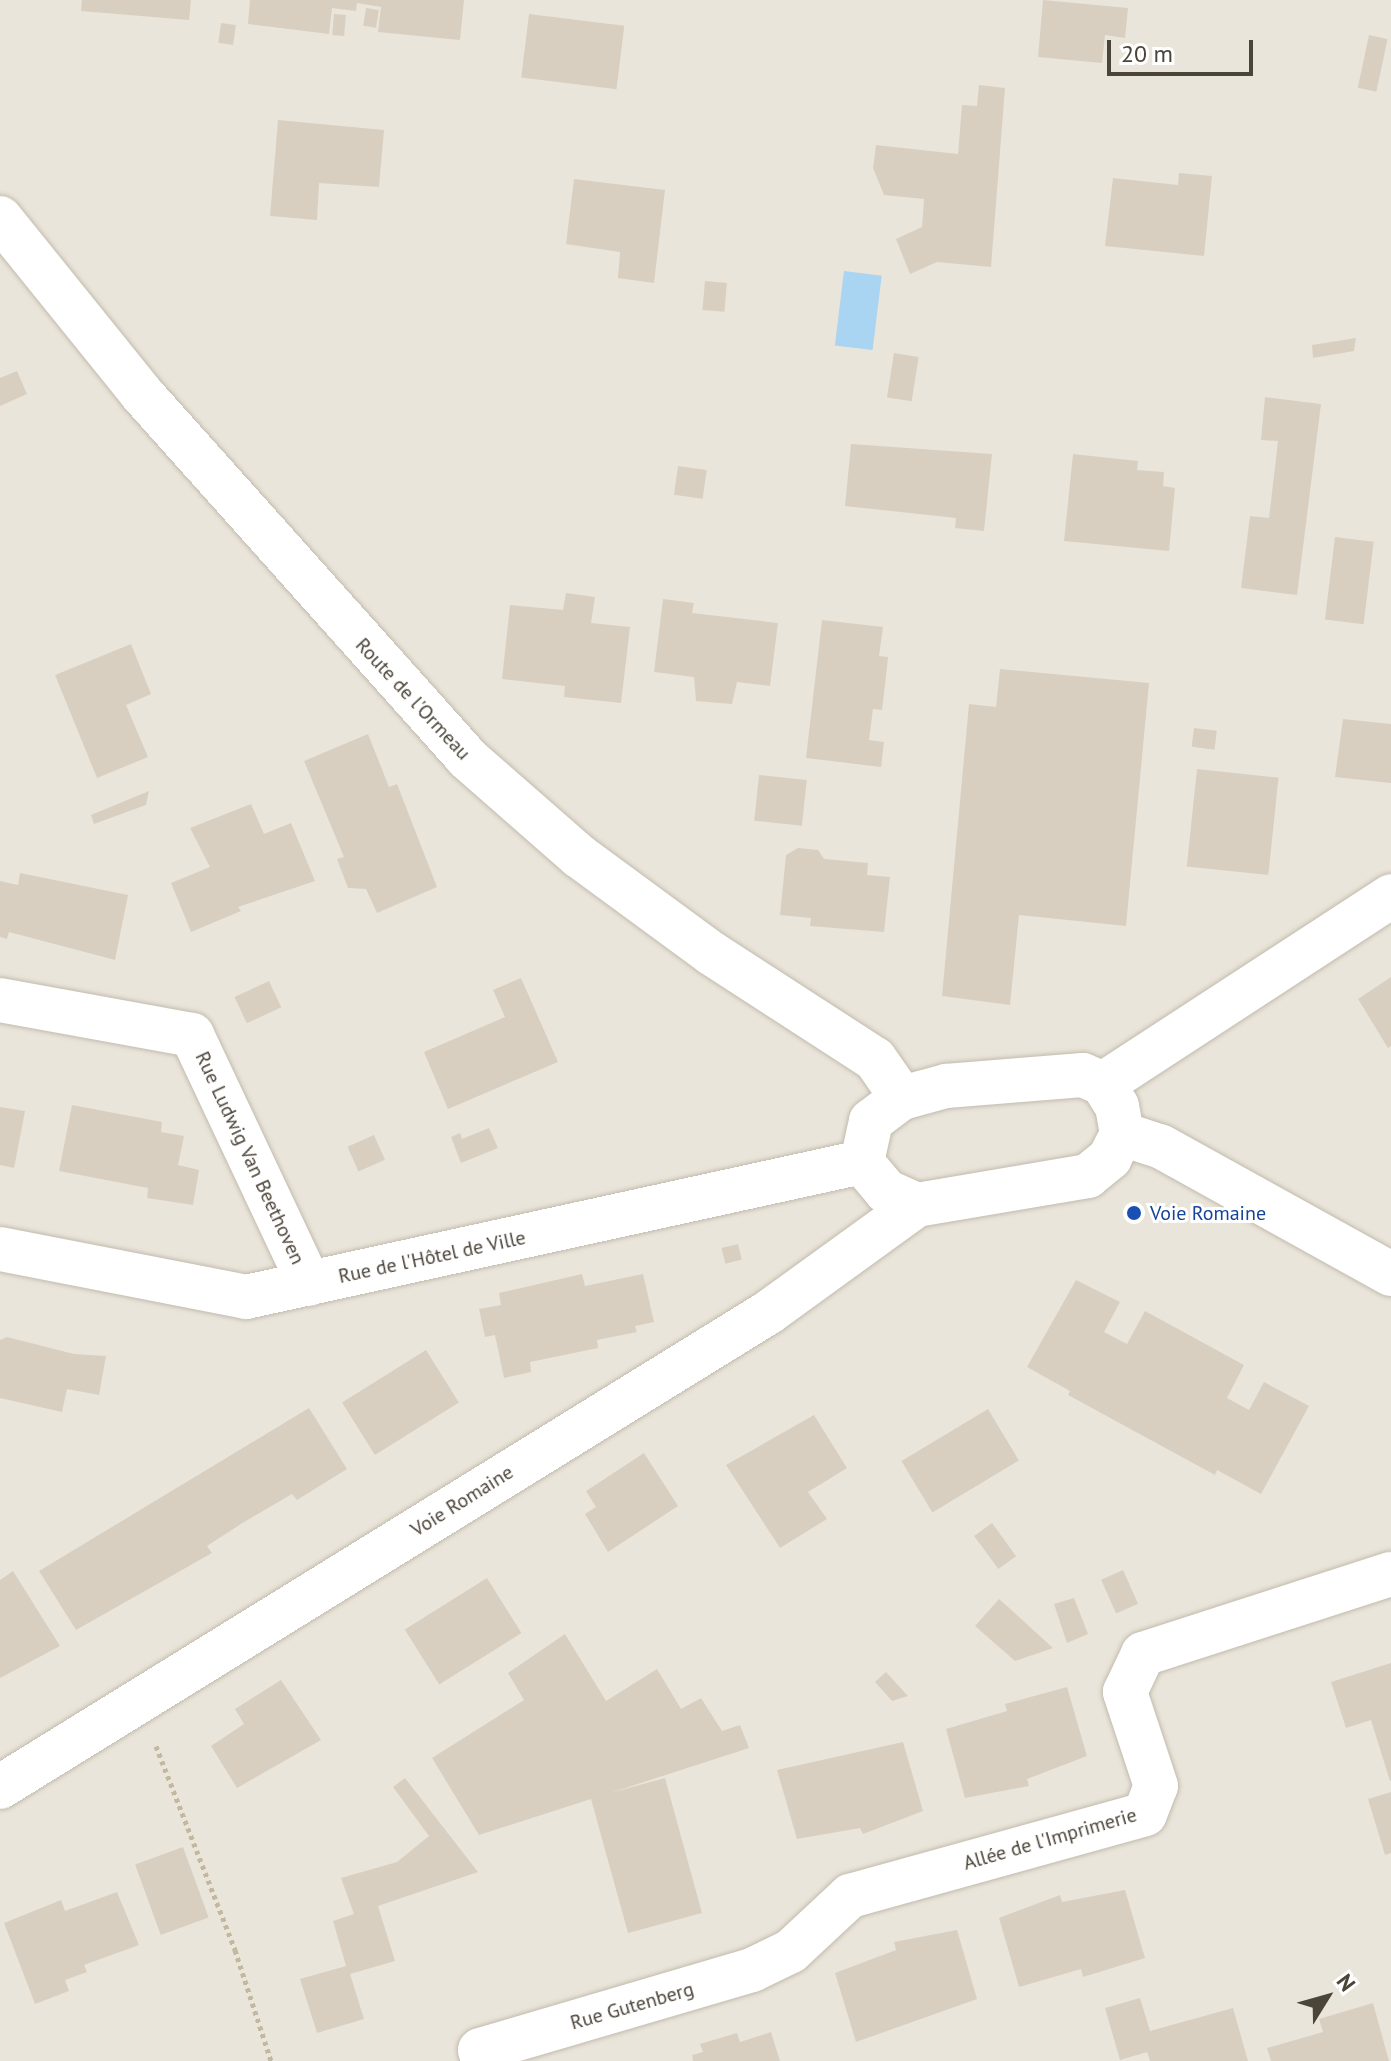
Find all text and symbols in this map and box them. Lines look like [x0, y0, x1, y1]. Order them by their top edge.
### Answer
scale bar [1111, 24, 1257, 74]
text: 20 m [1121, 38, 1173, 69]
street label: Route de l'Ormeau [350, 633, 476, 765]
street label: Rue Ludwig Van Beethoven [190, 1047, 310, 1269]
place label: Voie Romaine [1150, 1201, 1266, 1225]
marker: Voie Romaine [1125, 1204, 1143, 1222]
street label: Rue de l'Hôtel de Ville [336, 1225, 528, 1289]
street label: Voie Romaine [406, 1460, 518, 1542]
street label: Allée de l'Imprimerie [961, 1803, 1139, 1875]
north arrow [1287, 1957, 1367, 2037]
text: N [1331, 1968, 1362, 1997]
street label: Rue Gutenberg [568, 1977, 696, 2035]

